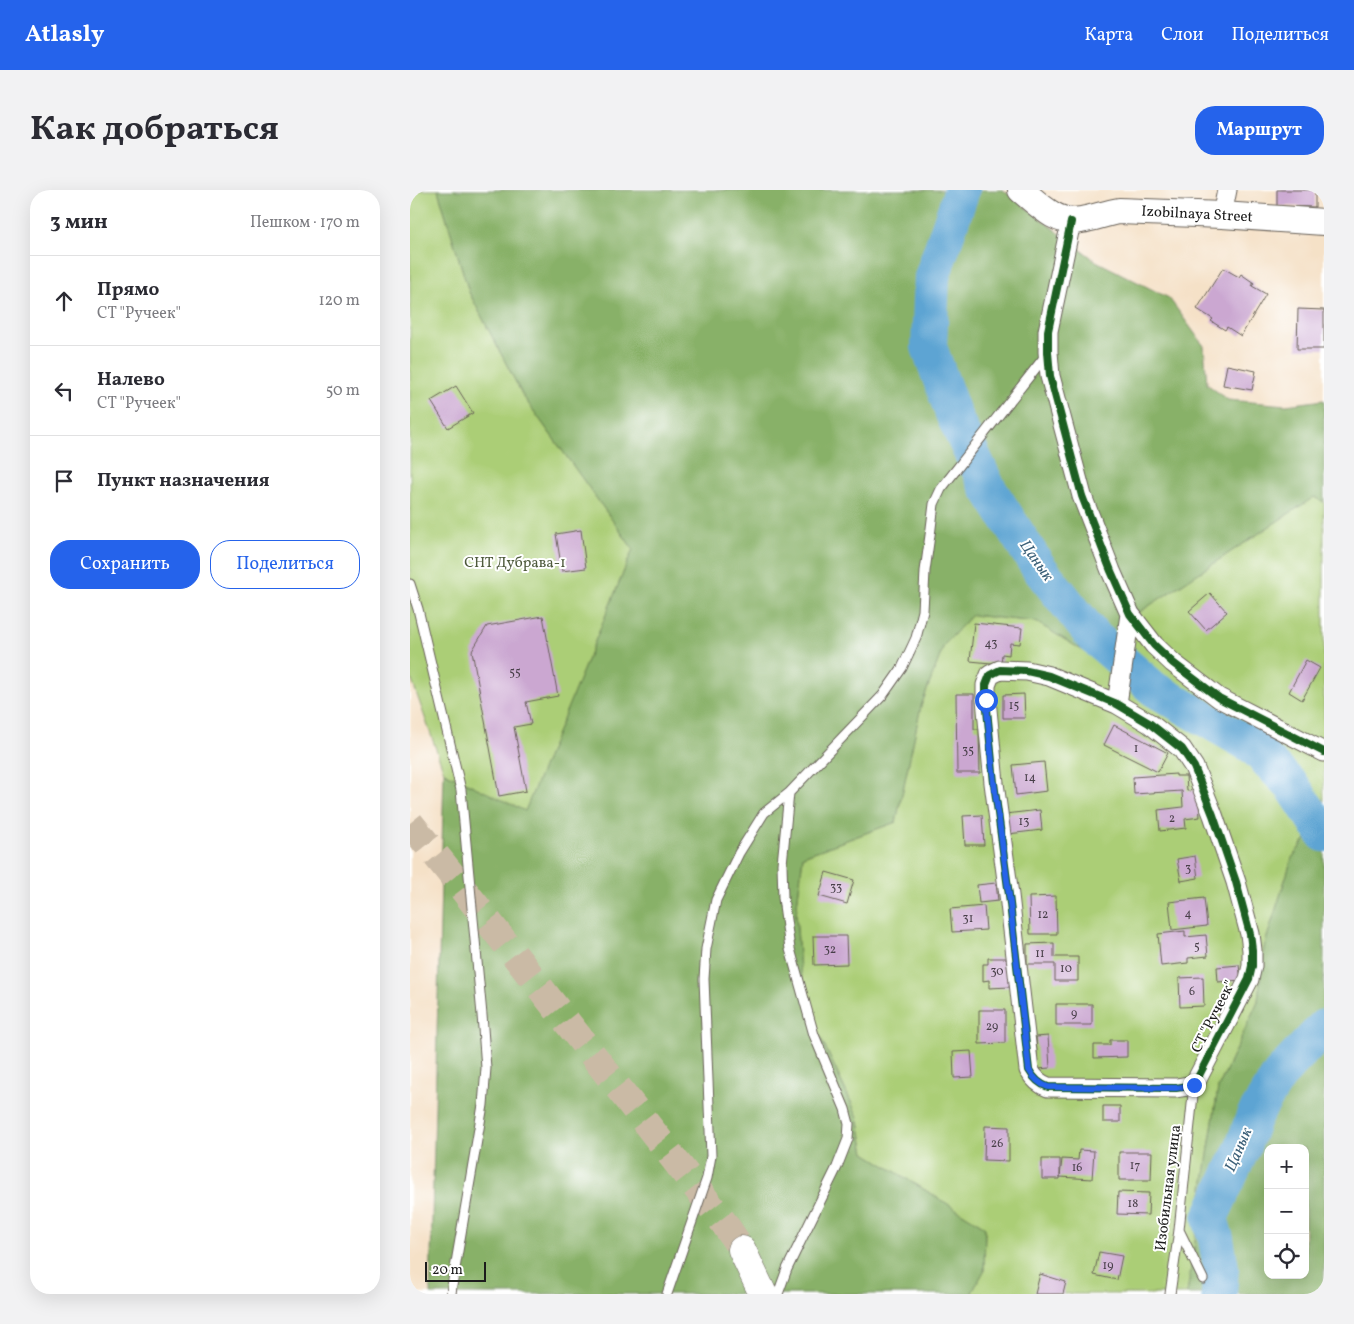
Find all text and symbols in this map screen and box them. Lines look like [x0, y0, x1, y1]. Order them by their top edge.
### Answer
text: Atlasly [25, 18, 104, 52]
text: Карта [1085, 23, 1133, 48]
text: Слои [1161, 23, 1203, 48]
text: Поделиться [1231, 23, 1329, 48]
text: Как добраться [30, 106, 279, 154]
button: Маршрут [1195, 106, 1324, 155]
street label: Izobilnaya Street [1141, 202, 1253, 228]
text: 3 мин [50, 208, 108, 237]
text: Пешком · 170 m [250, 212, 360, 234]
text: Прямо [97, 277, 159, 303]
icon: ahead [50, 287, 78, 315]
text: 120 m [318, 290, 360, 312]
text: СТ "Ручеек" [97, 303, 181, 325]
text: Налево [97, 367, 165, 393]
icon: left [50, 377, 78, 405]
text: 50 m [326, 380, 360, 402]
text: СТ "Ручеек" [97, 393, 181, 415]
icon: arrive [50, 467, 78, 495]
text: Пункт назначения [97, 468, 270, 494]
water label: Цанык [1014, 536, 1058, 586]
button: Сохранить [50, 540, 200, 589]
button: Поделиться [210, 540, 360, 589]
park label: СНТ Дубрава-1 [464, 553, 566, 574]
house number: 43 [985, 636, 997, 652]
house number: 55 [509, 665, 521, 681]
route start [975, 689, 998, 712]
house number: 15 [1009, 698, 1019, 714]
house number: 1 [1134, 741, 1138, 757]
house number: 35 [962, 743, 974, 759]
house number: 14 [1024, 770, 1036, 786]
house number: 2 [1169, 811, 1175, 827]
house number: 13 [1019, 814, 1029, 830]
house number: 3 [1185, 861, 1191, 877]
house number: 33 [830, 880, 842, 896]
house number: 4 [1184, 906, 1192, 922]
house number: 12 [1037, 907, 1049, 923]
house number: 31 [963, 911, 973, 927]
house number: 5 [1194, 939, 1200, 955]
house number: 32 [824, 942, 836, 958]
house number: 11 [1035, 946, 1045, 962]
house number: 10 [1060, 961, 1072, 977]
house number: 30 [990, 964, 1004, 980]
street label: СТ "Ручеек" [1187, 977, 1241, 1057]
house number: 6 [1189, 984, 1195, 1000]
house number: 9 [1071, 1006, 1077, 1022]
house number: 29 [986, 1019, 998, 1035]
route end [1183, 1074, 1206, 1097]
street label: Изобильная улица [1151, 1124, 1187, 1252]
water label: Цанык [1220, 1124, 1258, 1175]
house number: 26 [991, 1136, 1003, 1152]
map controls [1264, 1144, 1309, 1279]
button: + [1264, 1144, 1309, 1189]
house number: 17 [1130, 1158, 1140, 1174]
house number: 16 [1072, 1160, 1082, 1176]
button: − [1264, 1189, 1309, 1234]
house number: 18 [1128, 1196, 1138, 1212]
button: locate [1264, 1234, 1309, 1279]
house number: 19 [1103, 1258, 1113, 1274]
scale bar [425, 1259, 486, 1282]
text: 20 m [432, 1261, 463, 1280]

